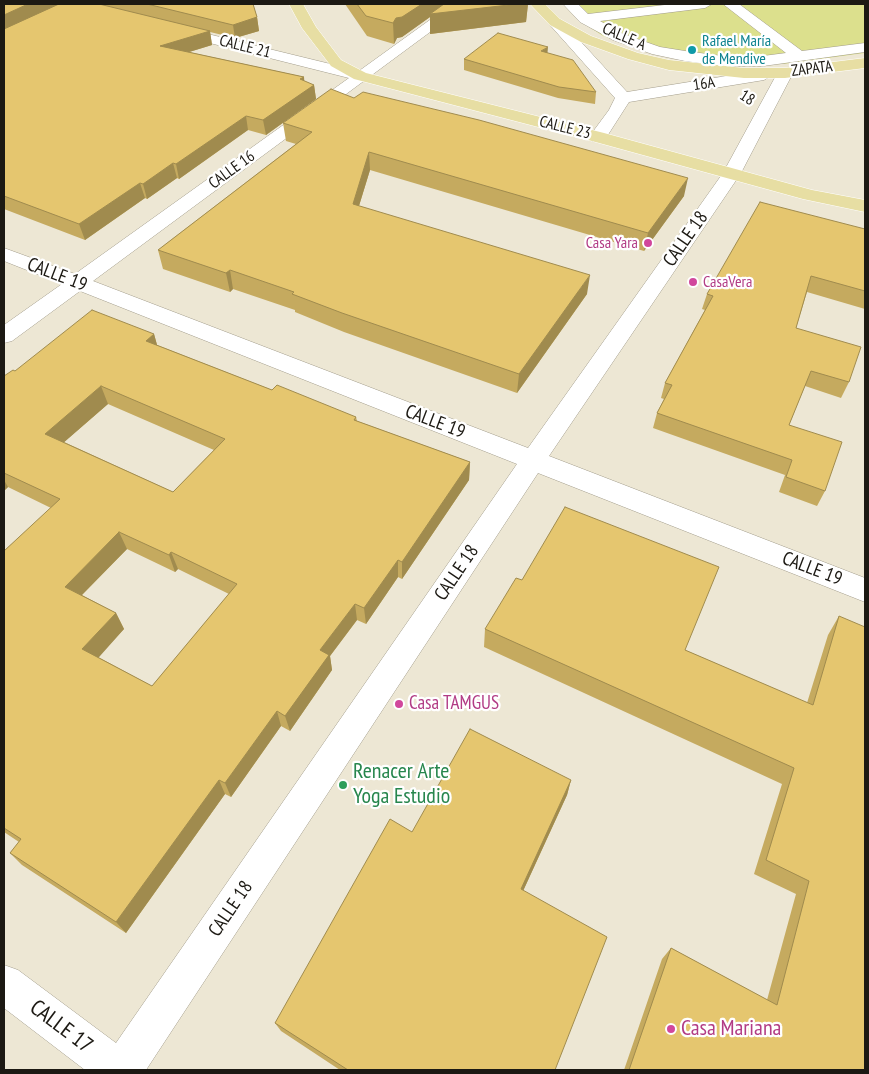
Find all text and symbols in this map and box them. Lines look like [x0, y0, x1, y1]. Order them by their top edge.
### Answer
street label: CALLE A [599, 19, 649, 55]
street label: CALLE 21 [217, 31, 273, 63]
place label: Rafael María de Mendive [702, 31, 771, 69]
marker: Rafael María de Mendive [686, 44, 698, 56]
street label: ZAPATA [790, 57, 834, 81]
street label: 16A [692, 73, 716, 95]
street label: 18 [736, 86, 758, 110]
street label: CALLE 23 [537, 112, 593, 144]
street label: CALLE 16 [205, 147, 259, 193]
street label: CALLE 18 [659, 207, 713, 271]
place label: Casa Yara [586, 233, 638, 253]
marker: Casa Yara [642, 237, 654, 249]
street label: CALLE 19 [24, 253, 90, 297]
place label: CasaVera [703, 272, 752, 292]
marker: CasaVera [687, 276, 699, 288]
street label: CALLE 19 [402, 400, 468, 444]
street label: CALLE 18 [430, 541, 484, 605]
street label: CALLE 19 [779, 547, 845, 591]
place label: Casa TAMGUS [409, 693, 499, 715]
marker: Casa TAMGUS [393, 698, 405, 710]
place label: Renacer Arte Yoga Estudio [353, 759, 450, 810]
marker: Renacer Arte Yoga Estudio [337, 779, 349, 791]
street label: CALLE 18 [204, 877, 258, 941]
street label: CALLE 17 [24, 995, 98, 1059]
place label: Casa Mariana [681, 1016, 781, 1042]
marker: Casa Mariana [665, 1023, 677, 1035]

